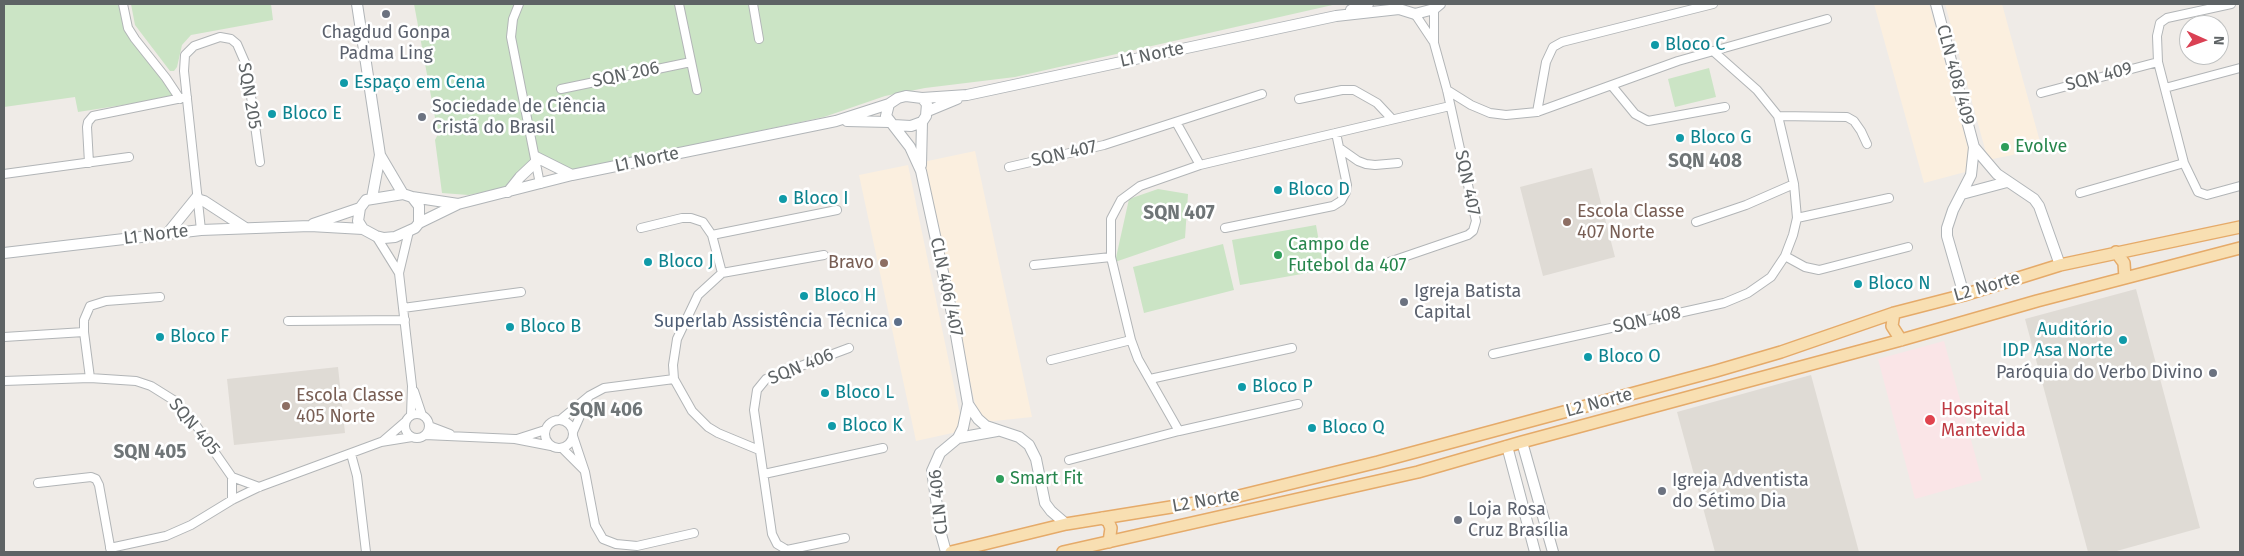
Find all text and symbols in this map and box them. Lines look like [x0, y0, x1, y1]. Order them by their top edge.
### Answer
marker: Chagdud Gonpa Padma Ling [380, 8, 392, 20]
north arrow [2179, 15, 2229, 65]
place label: Chagdud Gonpa Padma Ling [322, 22, 450, 64]
street label: CLN 408/409 [1931, 22, 1979, 128]
place label: Bloco C [1665, 34, 1725, 56]
text: N [2210, 36, 2227, 45]
street label: L1 Norte [1118, 38, 1186, 72]
marker: Bloco C [1649, 39, 1661, 51]
street label: SQN 206 [591, 57, 661, 93]
street label: SQN 409 [2063, 58, 2135, 96]
street label: SQN 205 [233, 61, 265, 131]
place label: Espaço em Cena [354, 72, 486, 94]
marker: Espaço em Cena [338, 77, 350, 89]
place label: Sociedade de Ciência Cristã do Brasil [432, 96, 606, 138]
place label: Bloco E [282, 103, 342, 125]
marker: Bloco E [266, 108, 278, 120]
marker: Sociedade de Ciência Cristã do Brasil [416, 111, 428, 123]
place label: Bloco G [1690, 127, 1752, 149]
marker: Bloco G [1674, 132, 1686, 144]
street label: SQN 407 [1029, 136, 1099, 172]
place label: Evolve [2015, 136, 2067, 158]
marker: Evolve [1999, 141, 2011, 153]
street label: L1 Norte [613, 143, 681, 177]
street label: SQN 407 [1450, 148, 1484, 218]
district label: SQN 408 [1668, 151, 1742, 173]
place label: Bloco D [1288, 179, 1350, 201]
marker: Bloco D [1272, 184, 1284, 196]
place label: Bloco I [793, 188, 848, 210]
marker: Bloco I [777, 193, 789, 205]
place label: Escola Classe 407 Norte [1577, 201, 1685, 243]
district label: SQN 407 [1143, 203, 1215, 225]
marker: Escola Classe 407 Norte [1561, 216, 1573, 228]
street label: L1 Norte [122, 220, 190, 250]
place label: Campo de Futebol da 407 [1288, 234, 1407, 276]
street label: CLN 406/407 [925, 236, 967, 338]
marker: Campo de Futebol da 407 [1272, 249, 1284, 261]
place label: Bloco J [658, 251, 714, 273]
place label: Bravo [828, 252, 874, 274]
marker: Bloco J [642, 256, 654, 268]
marker: Bravo [878, 257, 890, 269]
street label: L2 Norte [1951, 267, 2023, 307]
place label: Bloco N [1868, 273, 1930, 295]
marker: Bloco N [1852, 278, 1864, 290]
place label: Igreja Batista Capital [1414, 281, 1521, 324]
place label: Bloco H [814, 285, 876, 307]
marker: Bloco H [798, 290, 810, 302]
marker: Igreja Batista Capital [1398, 296, 1410, 308]
street label: SQN 408 [1611, 302, 1683, 338]
place label: Superlab Assistência Técnica [654, 311, 888, 333]
place label: Bloco B [520, 316, 581, 338]
marker: Superlab Assistência Técnica [892, 316, 904, 328]
place label: Auditório IDP Asa Norte [2002, 319, 2113, 362]
marker: Bloco B [504, 321, 516, 333]
place label: Bloco F [170, 326, 229, 348]
marker: Bloco F [154, 331, 166, 343]
marker: Auditório IDP Asa Norte [2117, 334, 2129, 346]
street label: SQN 406 [765, 344, 837, 390]
place label: Bloco O [1598, 346, 1661, 368]
marker: Bloco O [1582, 351, 1594, 363]
place label: Paróquia do Verbo Divino [1996, 362, 2203, 384]
marker: Paróquia do Verbo Divino [2207, 367, 2219, 379]
place label: Bloco P [1252, 376, 1313, 398]
marker: Bloco P [1236, 381, 1248, 393]
place label: Bloco L [835, 382, 894, 404]
street label: L2 Norte [1563, 384, 1635, 422]
place label: Escola Classe 405 Norte [296, 385, 404, 428]
marker: Bloco L [819, 387, 831, 399]
street label: SQN 405 [164, 394, 224, 460]
place label: Hospital Mantevida [1941, 399, 2026, 442]
marker: Escola Classe 405 Norte [280, 400, 292, 412]
district label: SQN 406 [569, 400, 643, 422]
marker: Hospital Mantevida [1923, 413, 1937, 427]
place label: Bloco K [842, 415, 903, 437]
place label: Bloco Q [1322, 417, 1385, 439]
marker: Bloco K [826, 420, 838, 432]
marker: Bloco Q [1306, 422, 1318, 434]
district label: SQN 405 [113, 442, 187, 464]
street label: CLN 406 [925, 468, 953, 536]
place label: Smart Fit [1010, 468, 1083, 490]
place label: Igreja Adventista do Sétimo Dia [1672, 470, 1809, 512]
marker: Smart Fit [994, 473, 1006, 485]
street label: L2 Norte [1171, 484, 1241, 518]
marker: Igreja Adventista do Sétimo Dia [1656, 485, 1668, 497]
place label: Loja Rosa Cruz Brasília [1468, 499, 1569, 542]
marker: Loja Rosa Cruz Brasília [1452, 514, 1464, 526]

